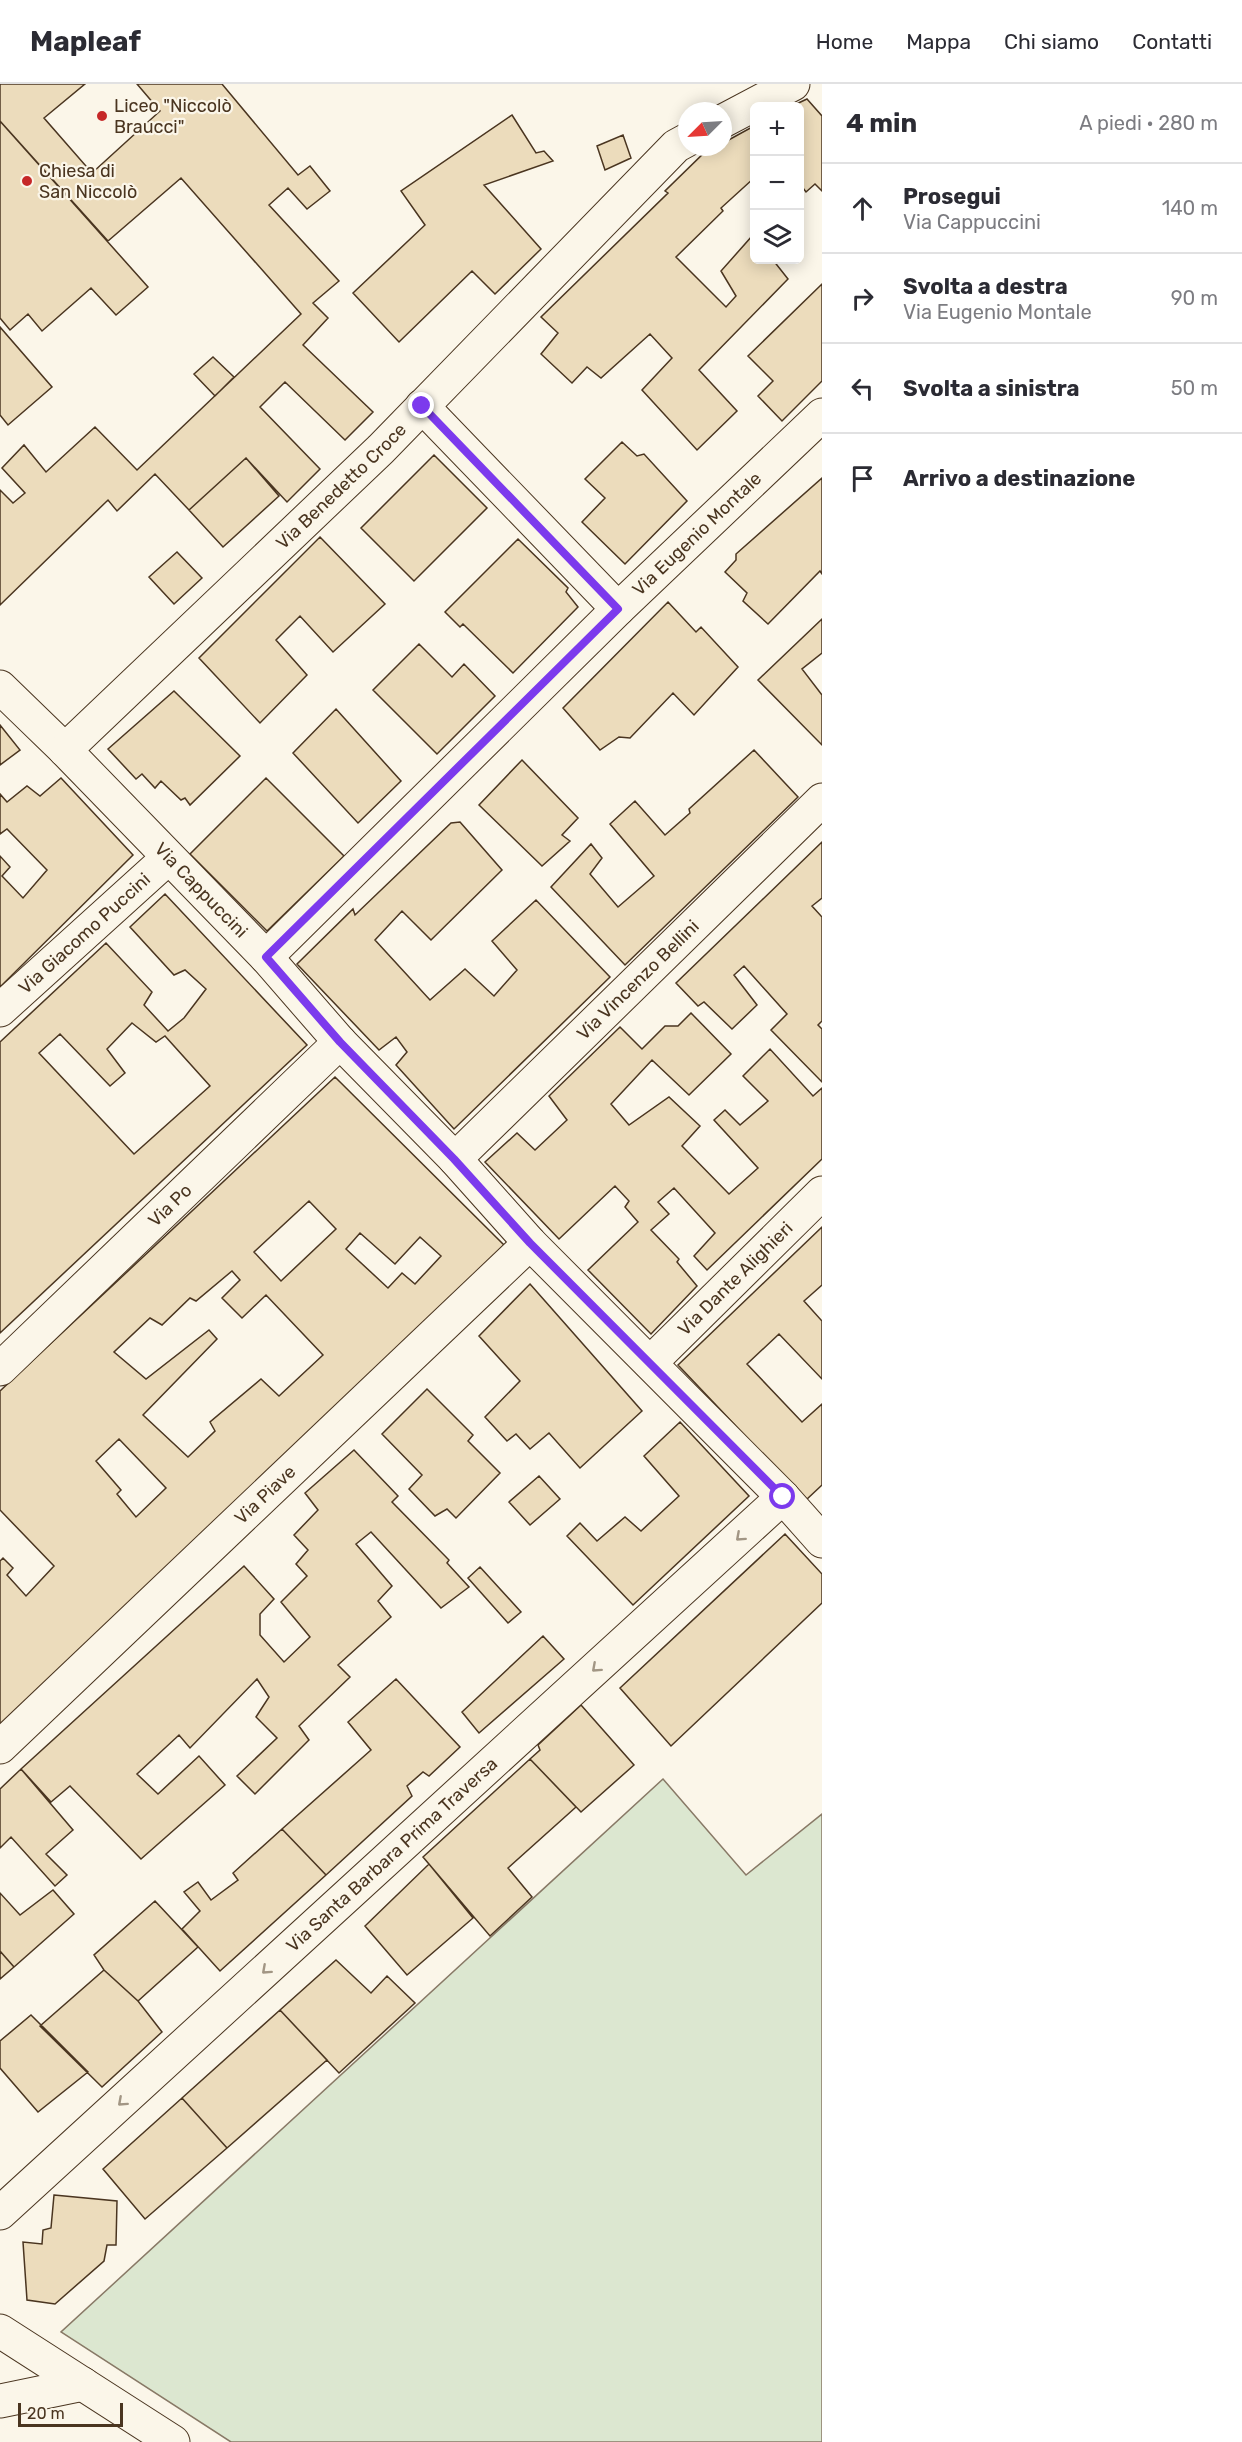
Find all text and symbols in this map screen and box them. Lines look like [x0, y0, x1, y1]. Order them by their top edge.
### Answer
text: Mapleaf [30, 25, 141, 58]
text: Home [816, 29, 873, 54]
text: Mappa [906, 29, 971, 54]
text: Chi siamo [1004, 29, 1099, 54]
text: Contatti [1132, 29, 1212, 54]
place label: Liceo "Niccolò Braucci" [114, 95, 232, 138]
north arrow [678, 102, 732, 156]
map controls [750, 102, 804, 264]
button: + [750, 102, 804, 156]
text: 4 min [846, 108, 917, 139]
marker: Liceo "Niccolò Braucci" [95, 109, 109, 123]
text: A piedi · 280 m [1079, 111, 1218, 135]
button: − [750, 156, 804, 210]
place label: Chiesa di San Niccolò [39, 160, 137, 203]
marker: Chiesa di San Niccolò [20, 174, 34, 188]
text: Prosegui [903, 183, 1001, 210]
icon: ahead [846, 192, 879, 225]
text: 140 m [1162, 196, 1218, 220]
button: layers [750, 210, 804, 264]
text: Via Cappuccini [903, 210, 1041, 234]
text: Svolta a destra [903, 273, 1068, 300]
icon: right [846, 282, 879, 315]
text: 90 m [1171, 286, 1218, 310]
text: Via Eugenio Montale [903, 300, 1092, 324]
icon: left [846, 372, 879, 405]
text: Svolta a sinistra [903, 375, 1080, 402]
text: 50 m [1171, 376, 1218, 400]
route end [408, 392, 434, 418]
street label: Via Benedetto Croce [272, 419, 411, 554]
icon: arrive [846, 462, 879, 495]
text: Arrivo a destinazione [903, 465, 1135, 492]
street label: Via Eugenio Montale [628, 467, 766, 600]
street label: Via Cappuccini [150, 838, 252, 942]
street label: Via Giacomo Puccini [14, 868, 155, 999]
street label: Via Vincenzo Bellini [572, 915, 704, 1045]
street label: Via Po [144, 1179, 197, 1231]
street label: Via Dante Alighieri [673, 1217, 797, 1340]
street label: Via Piave [230, 1461, 300, 1529]
route start [769, 1483, 795, 1509]
one-way arrow [736, 1530, 747, 1541]
one-way arrow [592, 1661, 603, 1672]
street label: Via Santa Barbara Prima Traversa [282, 1753, 502, 1957]
one-way arrow [262, 1963, 273, 1974]
one-way arrow [118, 2095, 129, 2106]
scale bar [18, 2400, 123, 2428]
text: 20 m [27, 2404, 65, 2423]

